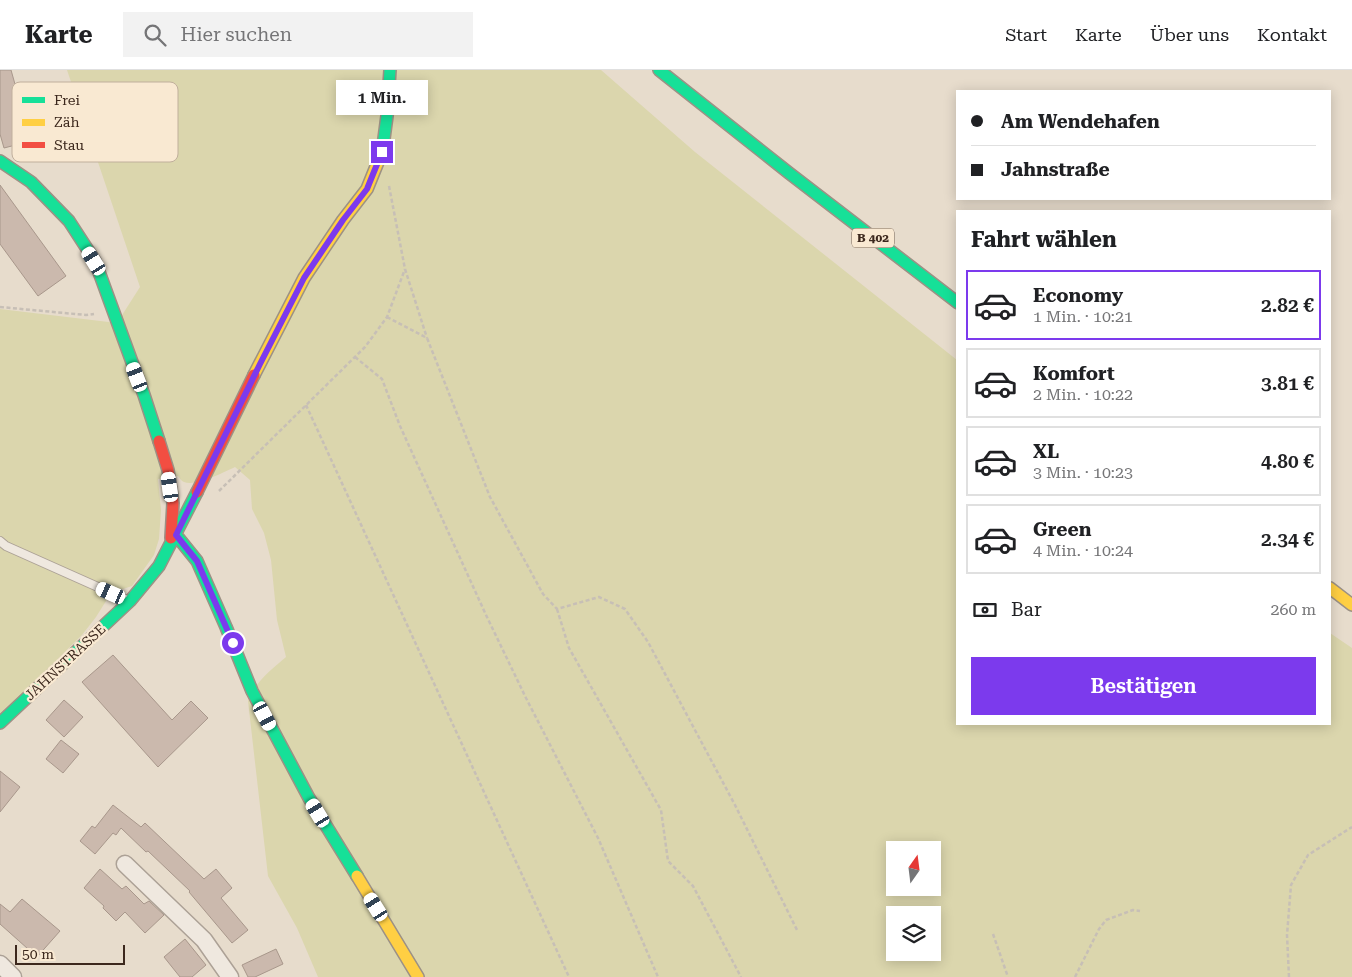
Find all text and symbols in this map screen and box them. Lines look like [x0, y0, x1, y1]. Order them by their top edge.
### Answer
search box [123, 12, 473, 57]
text: Karte [25, 21, 93, 49]
icon: search [141, 21, 169, 49]
text: Hier suchen [181, 23, 292, 46]
text: Start [1005, 24, 1047, 45]
text: Karte [1075, 24, 1122, 45]
text: Über uns [1150, 24, 1229, 45]
text: Kontakt [1257, 24, 1327, 45]
callout: 1 Min. [336, 79, 428, 114]
legend [12, 82, 178, 162]
text: 1 Min. [358, 88, 406, 107]
text: Frei [54, 92, 81, 108]
text: Am Wendehafen [1001, 110, 1160, 133]
text: Zäh [54, 114, 79, 130]
text: Stau [54, 137, 84, 153]
route end [371, 141, 393, 163]
text: Jahnstraße [1001, 158, 1110, 181]
text: Fahrt wählen [971, 227, 1117, 252]
road number: B 402 [852, 228, 894, 248]
car [79, 244, 108, 278]
icon: car [973, 283, 1018, 328]
text: Economy [1033, 284, 1123, 307]
text: 2.82 € [1261, 294, 1314, 317]
text: 1 Min. · 10:21 [1033, 307, 1133, 326]
car [124, 360, 149, 394]
icon: car [973, 361, 1018, 406]
text: Komfort [1033, 362, 1115, 385]
text: 3.81 € [1261, 372, 1314, 395]
text: 2 Min. · 10:22 [1033, 385, 1133, 404]
icon: car [973, 439, 1018, 484]
text: XL [1033, 440, 1059, 463]
text: 4.80 € [1261, 450, 1314, 473]
text: 3 Min. · 10:23 [1033, 463, 1133, 482]
car [160, 471, 179, 503]
icon: car [973, 517, 1018, 562]
text: Green [1033, 518, 1091, 541]
text: 2.34 € [1261, 528, 1314, 551]
text: 4 Min. · 10:24 [1033, 541, 1133, 560]
car [94, 580, 127, 606]
icon: cash [971, 596, 999, 624]
text: Bar [1011, 598, 1042, 621]
text: 260 m [1270, 600, 1316, 619]
street label: JAHNSTRASSE [21, 621, 109, 703]
route start [222, 632, 244, 654]
button: Bestätigen [971, 657, 1316, 715]
car [251, 699, 278, 733]
car [303, 796, 332, 830]
north arrow [886, 841, 941, 896]
map controls [886, 841, 941, 961]
car [361, 890, 390, 924]
button: layers [886, 906, 941, 961]
scale bar [15, 942, 125, 965]
text: 50 m [22, 946, 54, 962]

